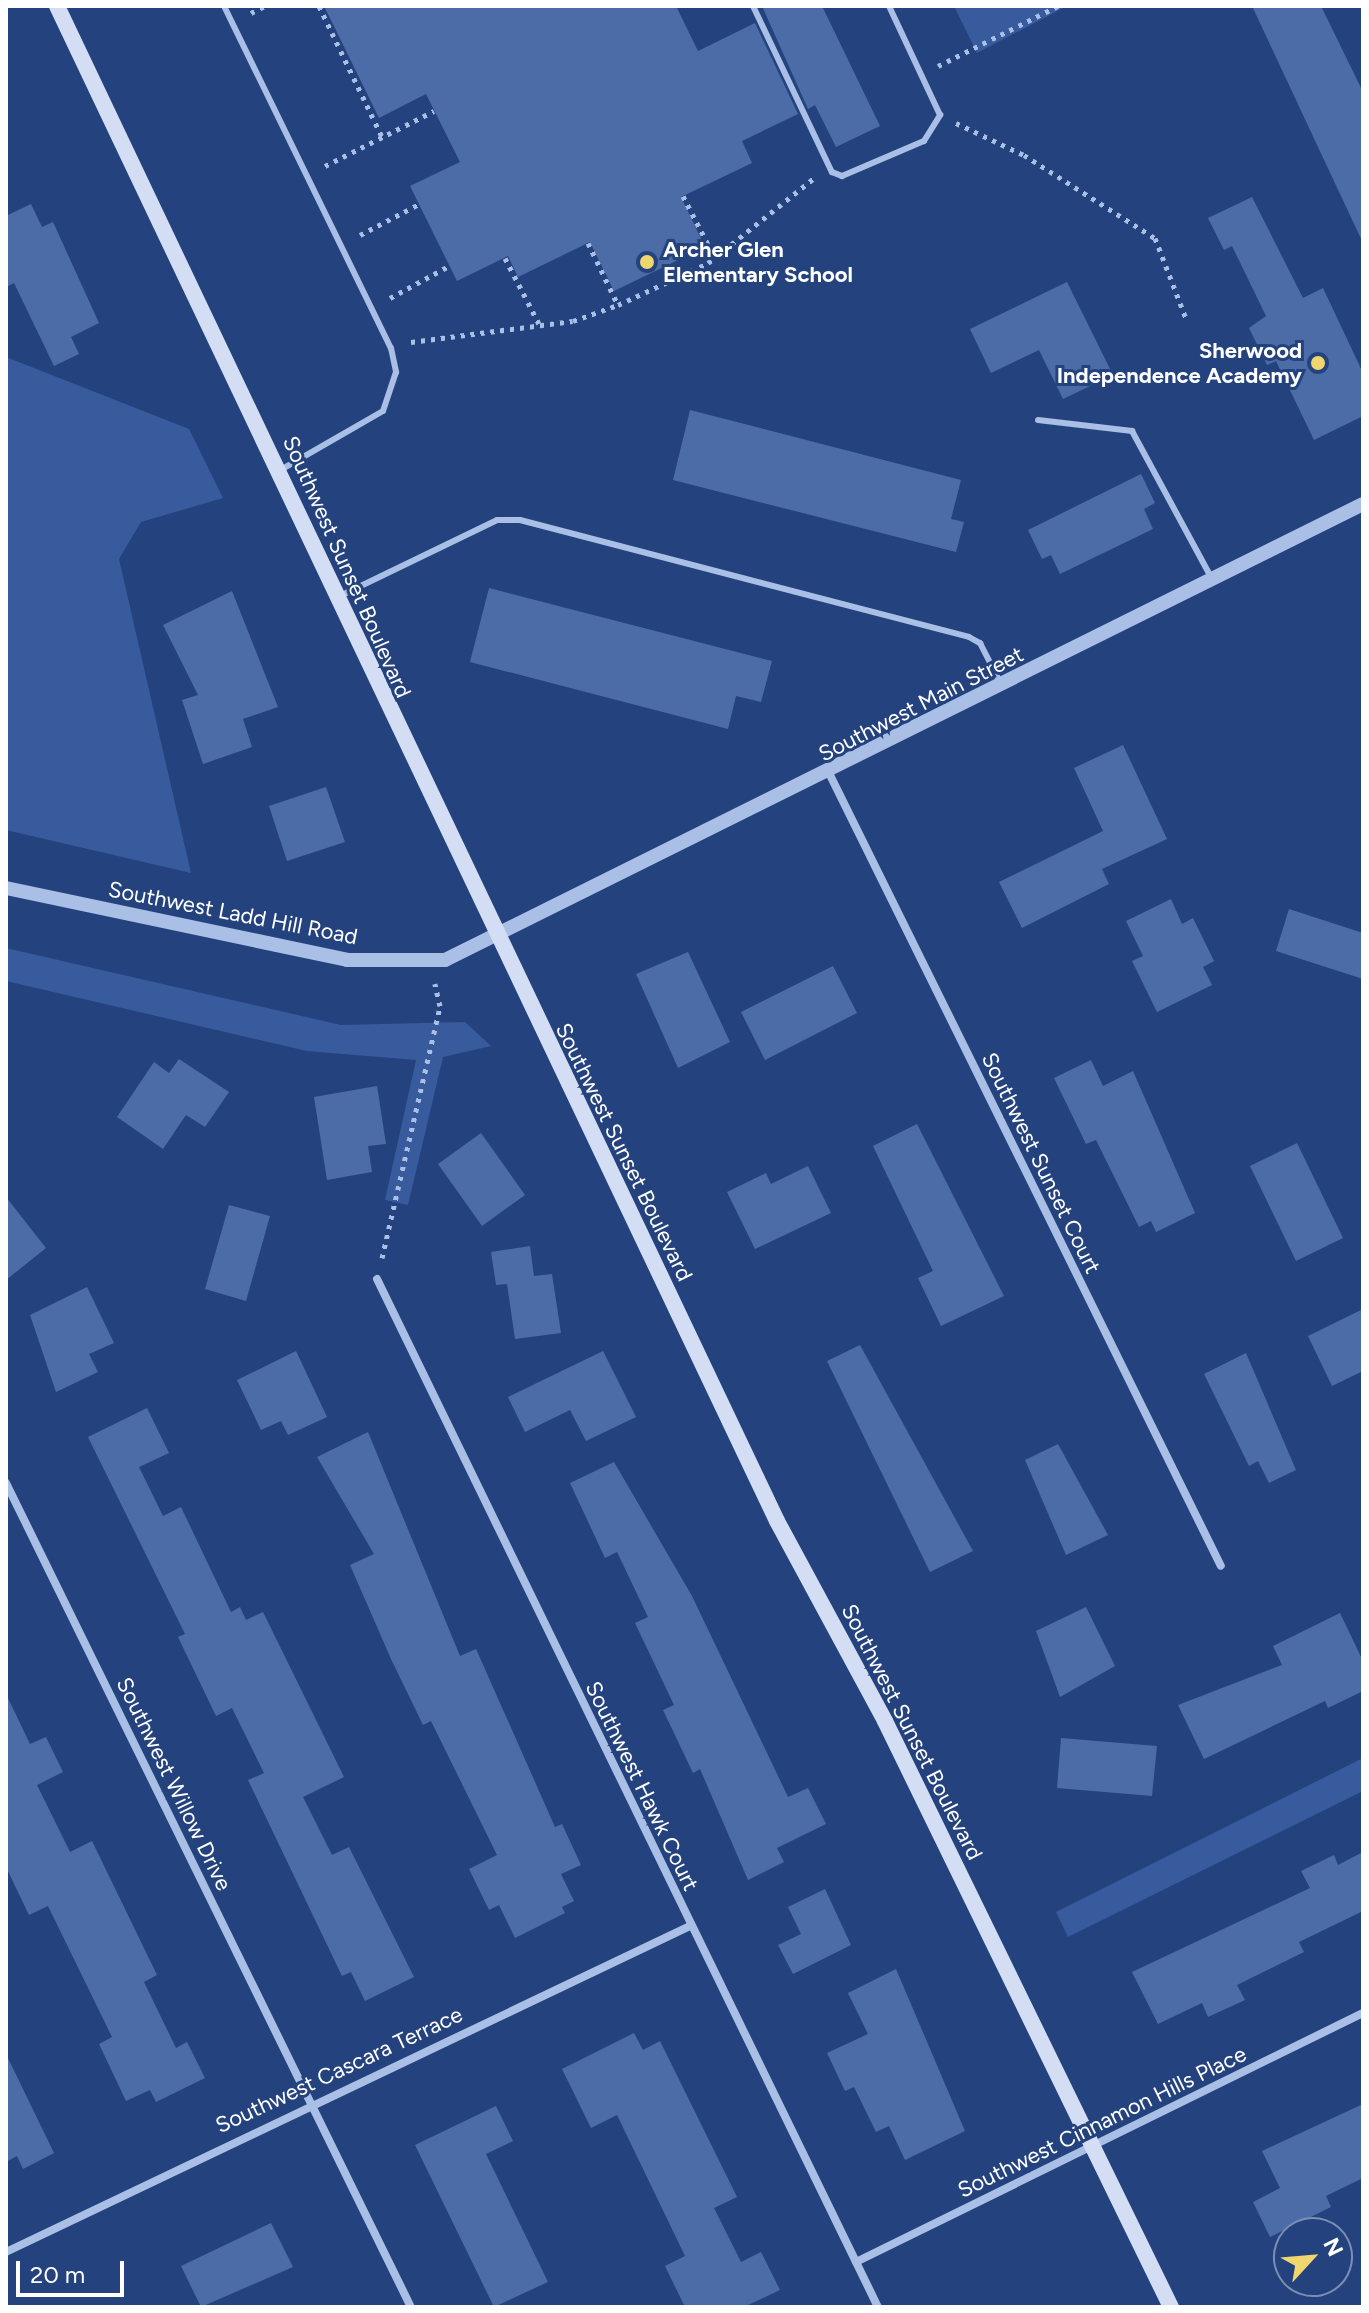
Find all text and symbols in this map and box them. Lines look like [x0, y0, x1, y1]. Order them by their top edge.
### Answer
place label: Archer Glen Elementary School [663, 236, 853, 288]
marker: Archer Glen Elementary School [638, 253, 656, 271]
place label: Sherwood Independence Academy [1057, 337, 1302, 388]
marker: Sherwood Independence Academy [1309, 354, 1327, 372]
street label: Southwest Sunset Boulevard [277, 432, 417, 702]
street label: Southwest Main Street [814, 641, 1028, 767]
street label: Southwest Ladd Hill Road [106, 876, 360, 950]
street label: Southwest Sunset Boulevard [550, 1019, 698, 1285]
street label: Southwest Sunset Court [976, 1048, 1106, 1278]
street label: Southwest Sunset Boulevard [836, 1600, 988, 1864]
street label: Southwest Willow Drive [111, 1673, 237, 1895]
street label: Southwest Hawk Court [580, 1677, 704, 1895]
street label: Southwest Cascara Terrace [211, 2001, 467, 2139]
street label: Southwest Cinnamon Hills Place [953, 2041, 1251, 2203]
north arrow [1273, 2217, 1353, 2297]
text: N [1317, 2234, 1349, 2261]
scale bar [20, 2245, 128, 2295]
text: 20 m [30, 2260, 85, 2289]

